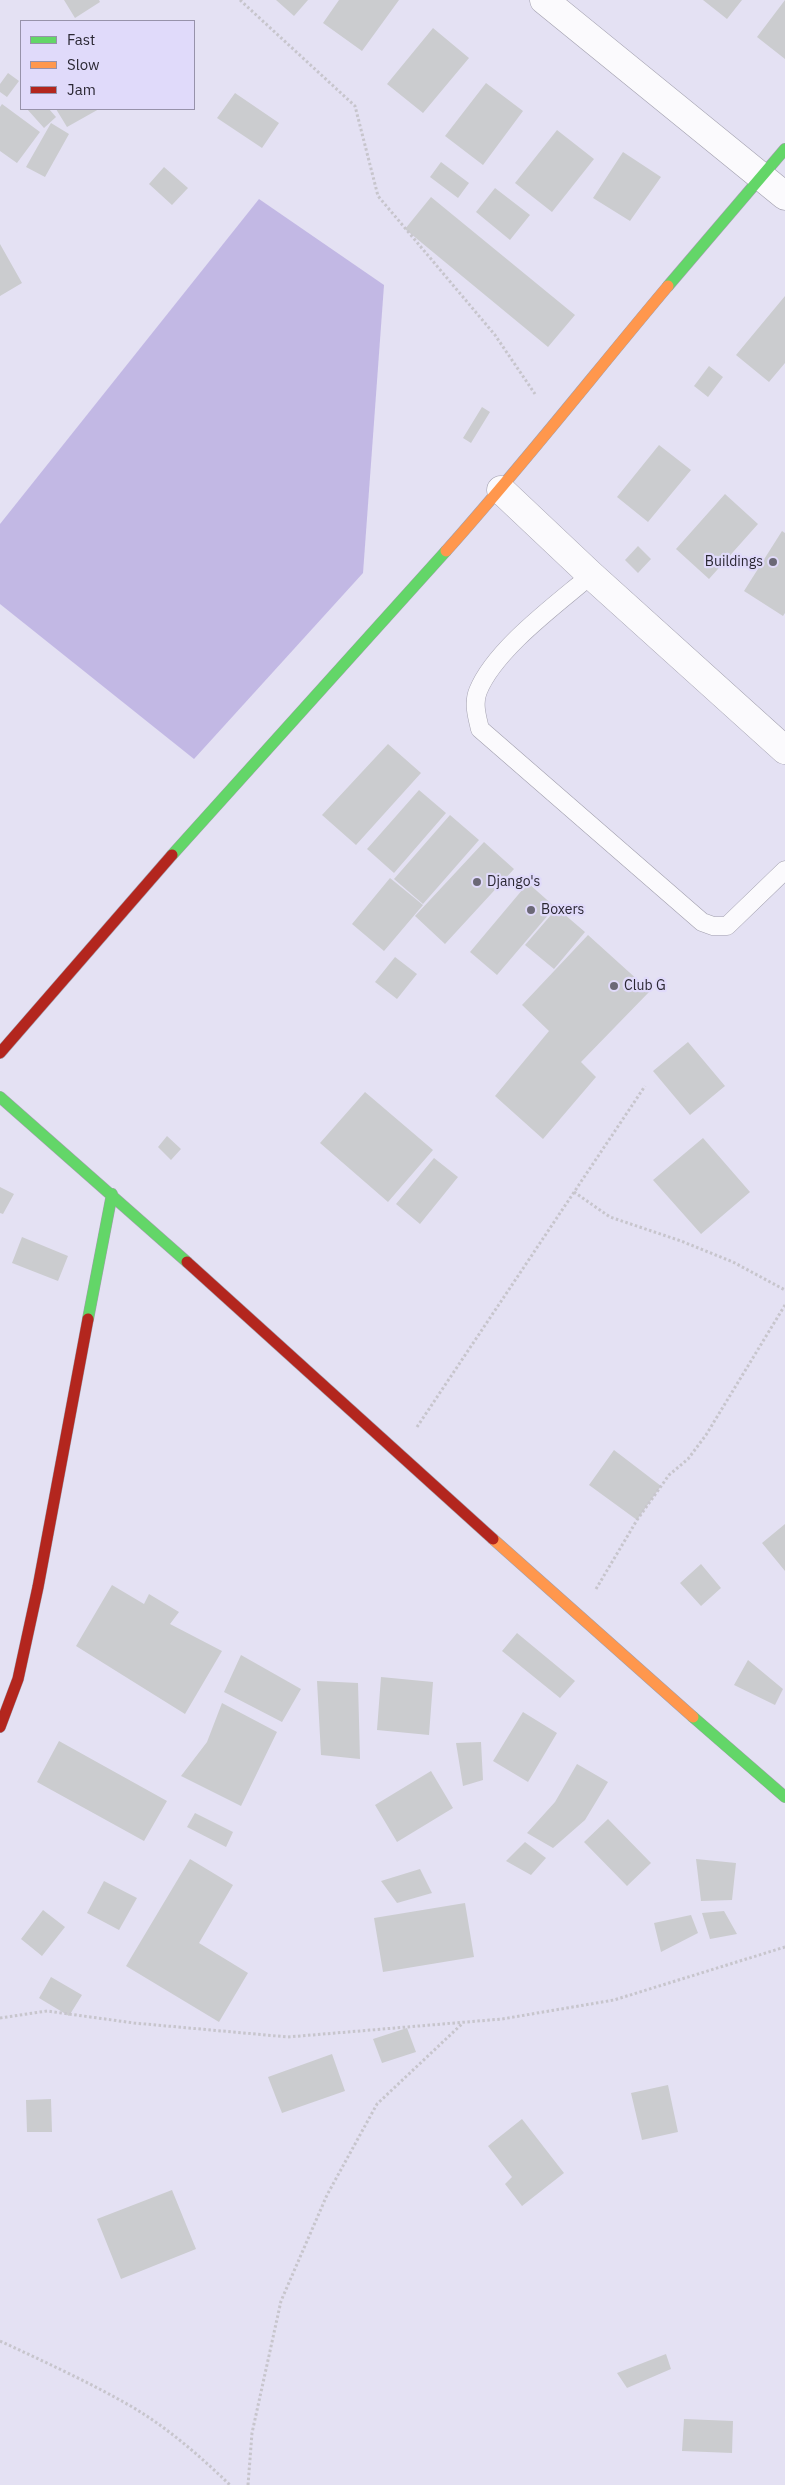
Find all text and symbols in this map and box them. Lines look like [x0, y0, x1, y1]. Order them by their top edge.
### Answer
legend [20, 20, 195, 110]
text: Fast [67, 30, 95, 49]
text: Slow [67, 55, 100, 74]
text: Jam [67, 80, 96, 99]
place label: Buildings [705, 554, 763, 570]
marker: Buildings [767, 556, 779, 568]
place label: Django's [487, 874, 540, 890]
marker: Django's [471, 876, 483, 888]
place label: Boxers [541, 902, 584, 918]
marker: Boxers [525, 904, 537, 916]
place label: Club G [624, 978, 666, 994]
marker: Club G [608, 980, 620, 992]

